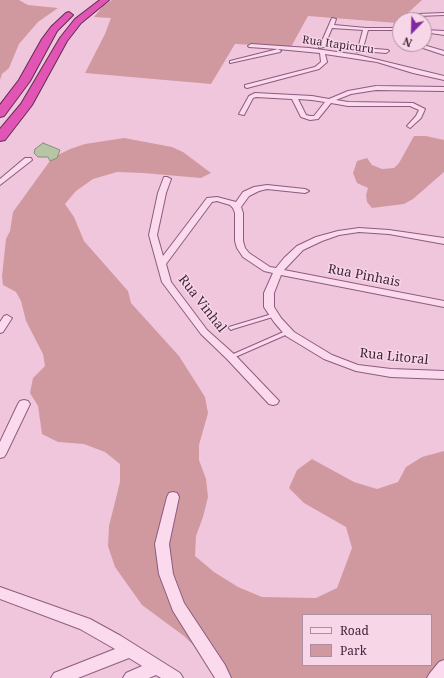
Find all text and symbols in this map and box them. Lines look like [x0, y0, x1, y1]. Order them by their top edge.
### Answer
north arrow [392, 12, 432, 52]
street label: Rua Itapicuru [301, 33, 375, 57]
text: N [401, 34, 414, 51]
street label: Rua Pinhais [326, 261, 402, 291]
street label: Rua Vinhal [175, 272, 229, 336]
street label: Rua Litoral [359, 346, 429, 368]
legend [302, 614, 432, 666]
text: Road [340, 622, 369, 639]
text: Park [340, 642, 367, 659]

